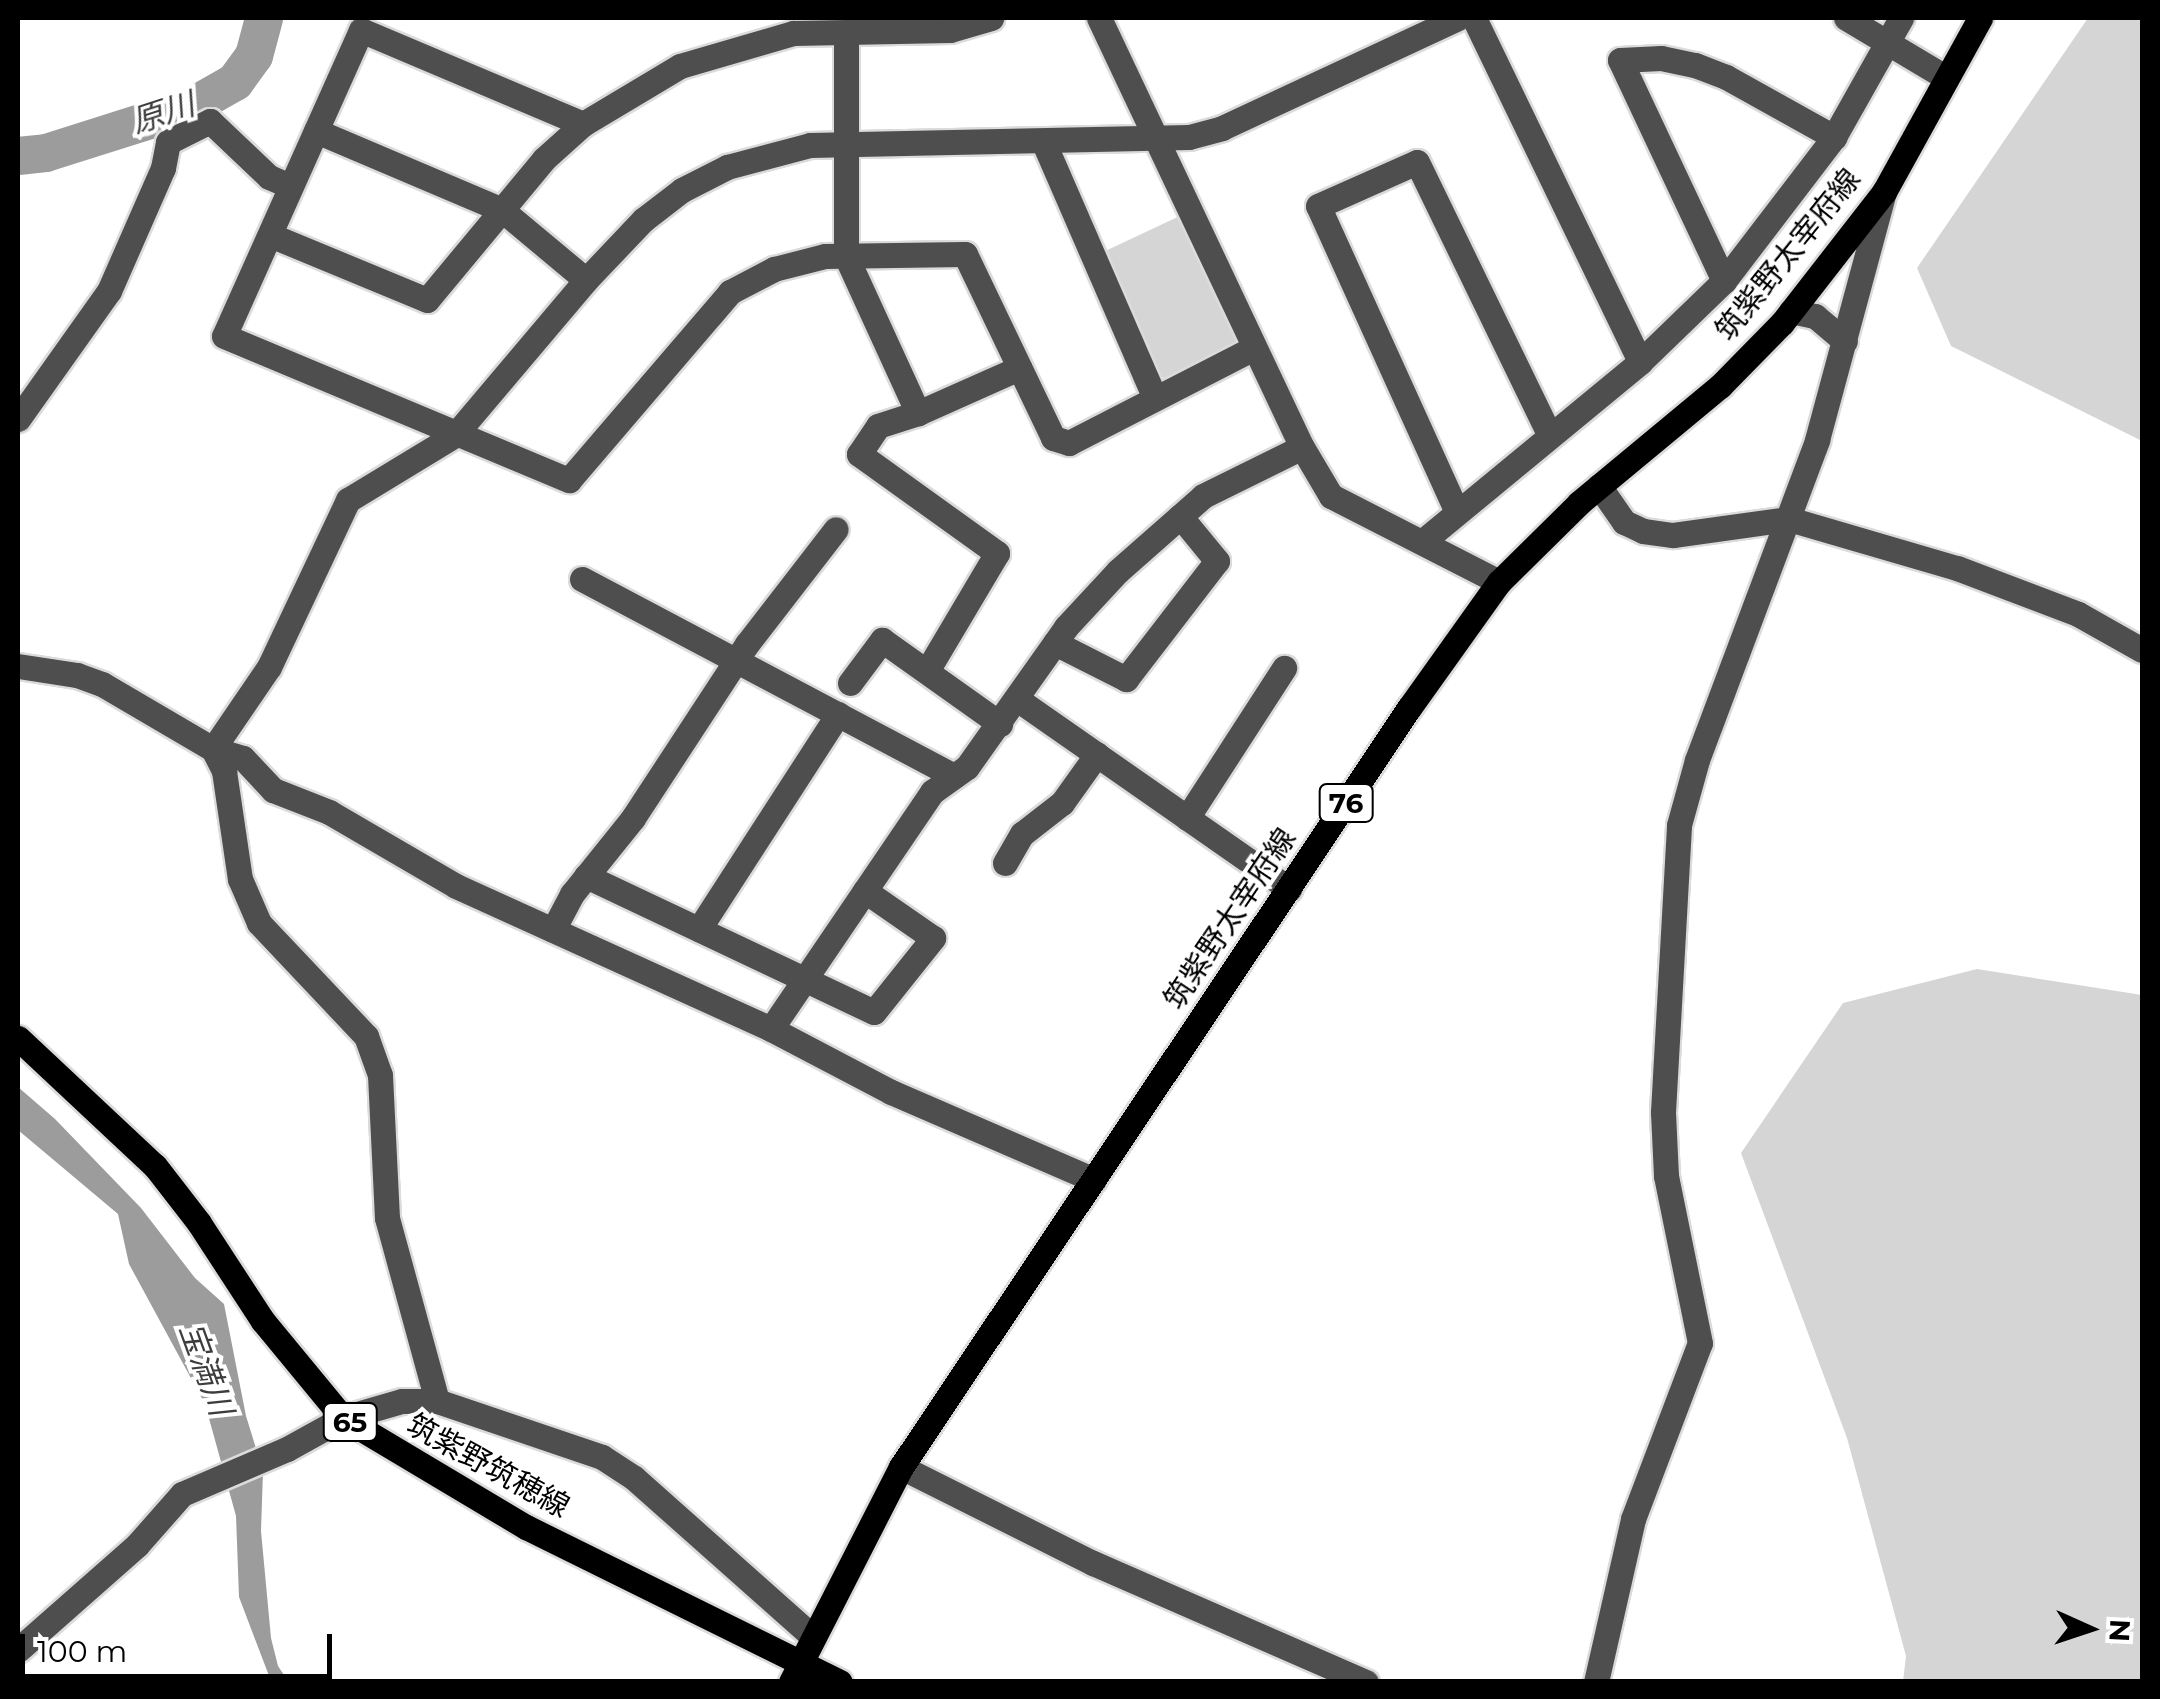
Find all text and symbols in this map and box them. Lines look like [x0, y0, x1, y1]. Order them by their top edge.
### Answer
water label: 原川 [127, 85, 199, 141]
street label: 筑紫野太宰府線 [1708, 162, 1868, 348]
road number: 76 [1318, 780, 1374, 826]
street label: 筑紫野太宰府線 [1156, 822, 1304, 1016]
water label: 宝満川 [172, 1317, 240, 1421]
road number: 65 [322, 1399, 378, 1445]
street label: 筑紫野筑穂線 [401, 1407, 575, 1525]
north arrow [2040, 1579, 2140, 1679]
scale bar [25, 1614, 338, 1676]
text: N [2102, 1618, 2138, 1643]
text: 100 m [37, 1633, 127, 1670]

